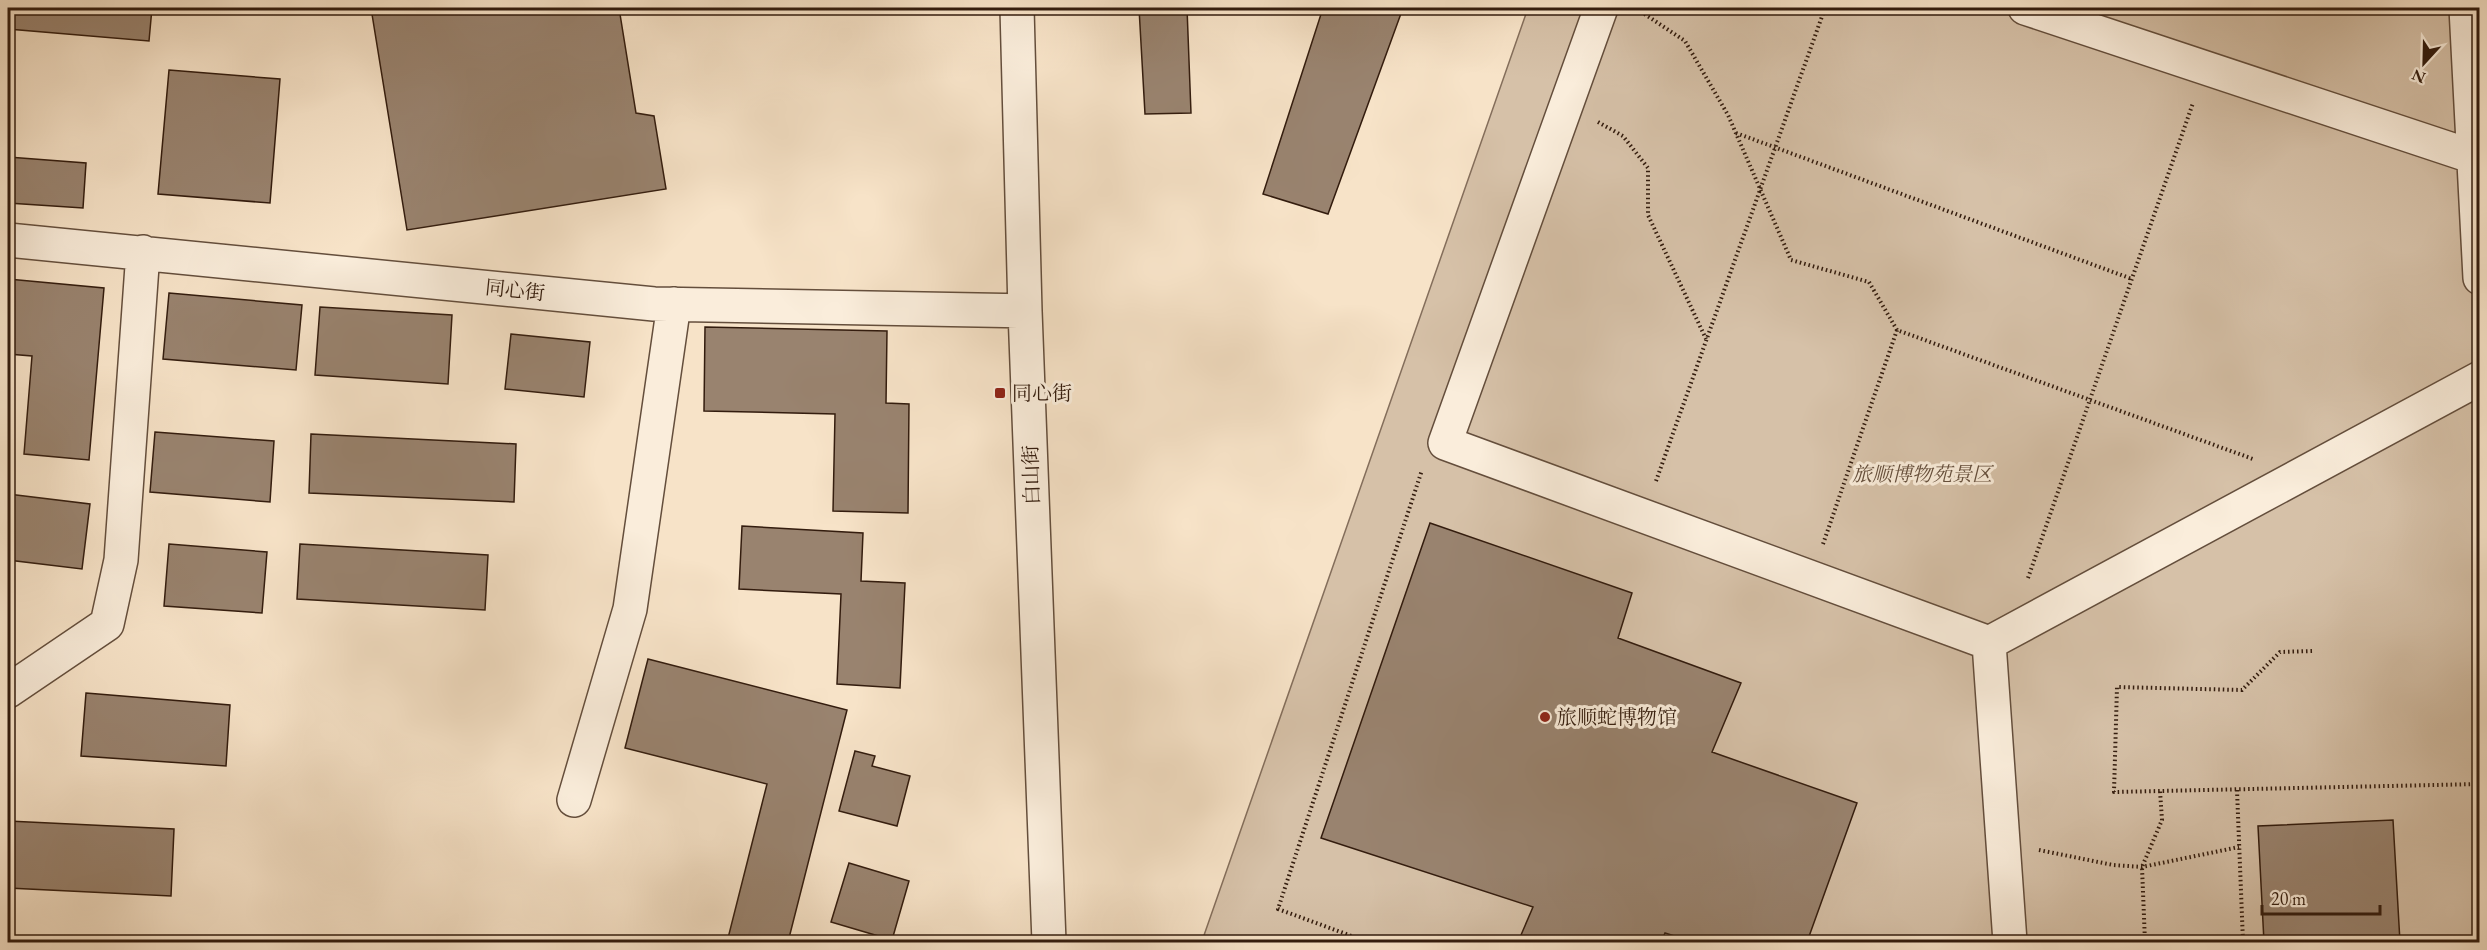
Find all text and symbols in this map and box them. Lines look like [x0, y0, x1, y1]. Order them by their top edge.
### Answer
north arrow [2394, 33, 2454, 93]
text: N [2409, 64, 2429, 89]
street label: 同心街 [484, 274, 546, 306]
place label: 同心街 [1012, 380, 1072, 406]
marker: 同心街 [993, 386, 1007, 400]
street label: 白山街 [1017, 445, 1045, 505]
park label: 旅顺博物苑景区 [1852, 461, 1995, 487]
place label: 旅顺蛇博物馆 [1557, 704, 1677, 730]
marker: 旅顺蛇博物馆 [1538, 710, 1552, 724]
scale bar [2262, 878, 2380, 916]
text: 20 m [2271, 887, 2306, 910]

